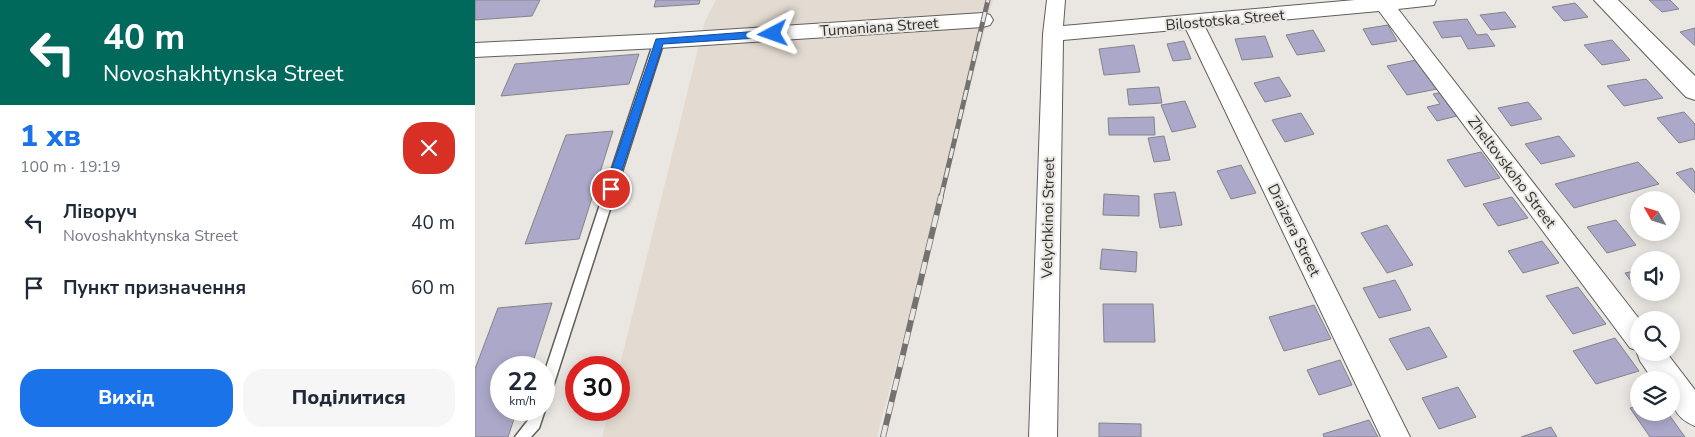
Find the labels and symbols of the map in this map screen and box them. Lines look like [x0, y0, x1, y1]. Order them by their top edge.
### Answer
street label: Bilostotska Street [1165, 5, 1286, 35]
position arrow [746, 7, 798, 59]
street label: Tumaniana Street [819, 13, 939, 41]
street label: Zheltovskoho Street [1463, 112, 1561, 233]
street label: Velychkinoi Street [1037, 157, 1059, 280]
pin [590, 168, 632, 210]
street label: Draizera Street [1263, 180, 1325, 280]
north arrow [1630, 191, 1680, 241]
speed limit sign: 30 [565, 356, 630, 421]

